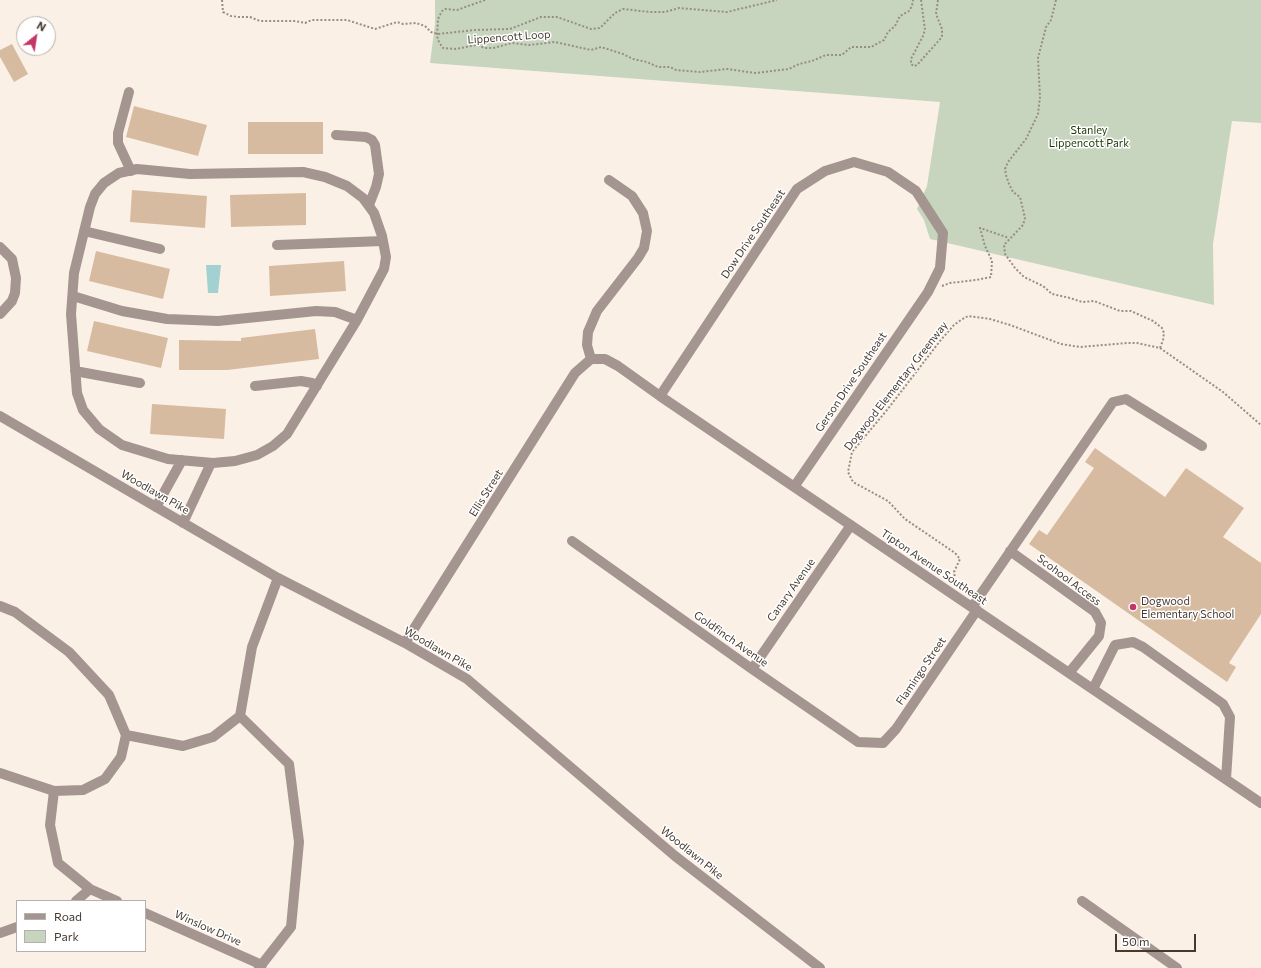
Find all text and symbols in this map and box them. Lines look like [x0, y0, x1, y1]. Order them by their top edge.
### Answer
north arrow [16, 16, 56, 56]
text: N [35, 18, 49, 34]
street label: Lippencott Loop [467, 28, 551, 46]
park label: Stanley Lippencott Park [1049, 123, 1129, 149]
street label: Dow Drive Southeast [718, 187, 788, 281]
street label: Dogwood Elementary Greenway [841, 319, 951, 453]
street label: Gerson Drive Southeast [813, 329, 889, 435]
street label: Woodlawn Pike [118, 467, 192, 517]
street label: Ellis Street [466, 467, 506, 519]
street label: Tipton Avenue Southeast [878, 526, 990, 608]
street label: Scohool Access [1034, 552, 1104, 608]
street label: Canary Avenue [764, 556, 818, 624]
place label: Dogwood Elementary School [1141, 594, 1234, 620]
marker: Dogwood Elementary School [1128, 602, 1138, 612]
street label: Goldfinch Avenue [691, 608, 771, 670]
street label: Woodlawn Pike [401, 624, 475, 674]
street label: Flamingo Street [893, 634, 949, 708]
street label: Woodlawn Pike [658, 824, 726, 882]
legend [16, 900, 146, 952]
street label: Winslow Drive [172, 907, 244, 949]
text: Road [54, 909, 82, 923]
scale bar [1117, 926, 1198, 952]
text: Park [54, 929, 79, 943]
text: 50 m [1122, 934, 1150, 948]

